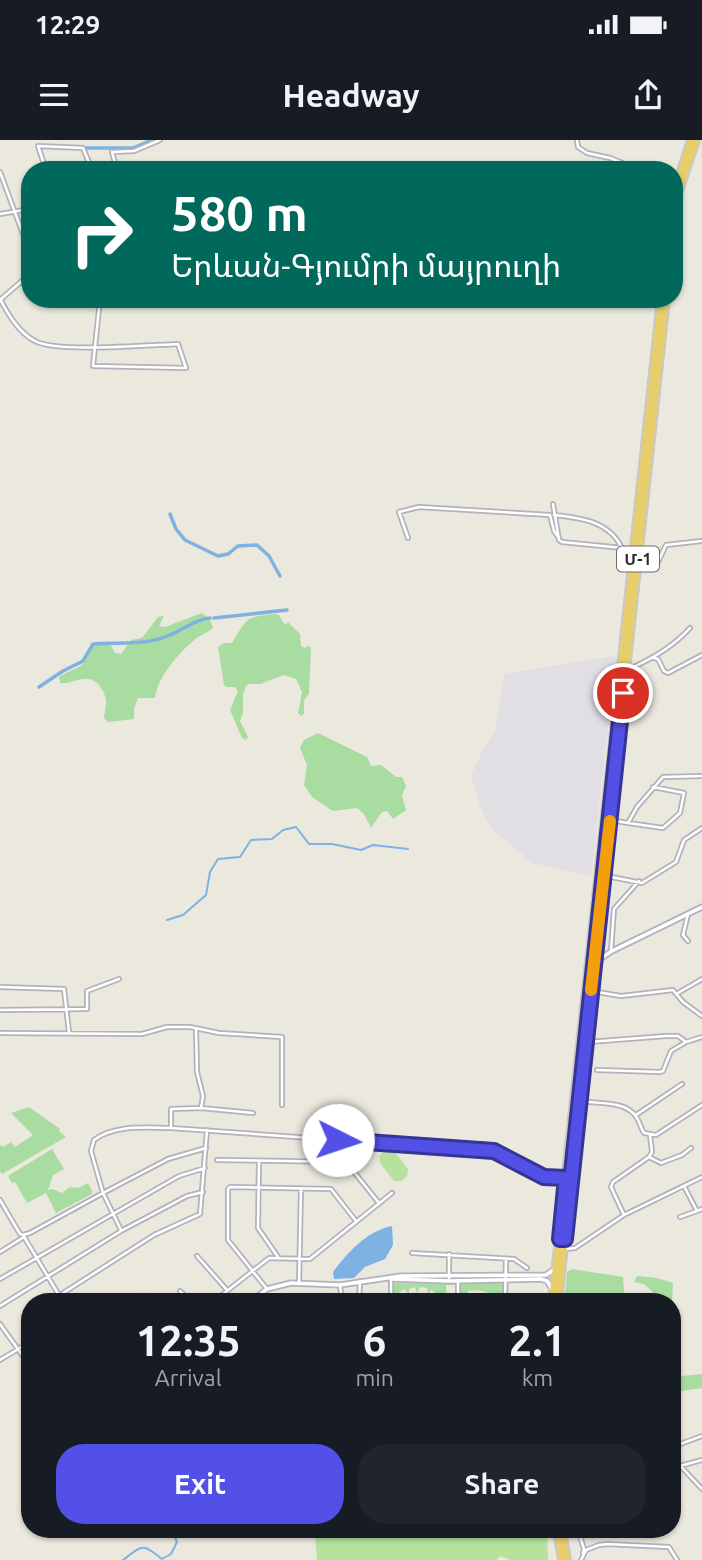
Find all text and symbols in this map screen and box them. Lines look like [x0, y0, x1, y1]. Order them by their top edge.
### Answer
text: 12:29 [35, 10, 100, 39]
icon: menu [35, 76, 73, 114]
icon: share [629, 76, 667, 114]
text: Headway [282, 77, 420, 113]
text: 580 m [171, 185, 308, 240]
icon: right [56, 189, 147, 280]
text: Երևան-Գյումրի մայրուղի [171, 247, 561, 283]
road number: Մ-1 [617, 546, 659, 572]
pin [593, 663, 653, 723]
icon: arrive [604, 674, 642, 712]
position arrow [301, 1103, 375, 1177]
text: 12:35 [136, 1317, 241, 1364]
text: 6 [363, 1317, 387, 1364]
text: 2.1 [509, 1317, 566, 1364]
text: Arrival [155, 1365, 222, 1390]
text: min [355, 1365, 394, 1390]
text: km [522, 1365, 553, 1390]
button: Exit [56, 1444, 344, 1524]
button: Share [358, 1444, 646, 1524]

